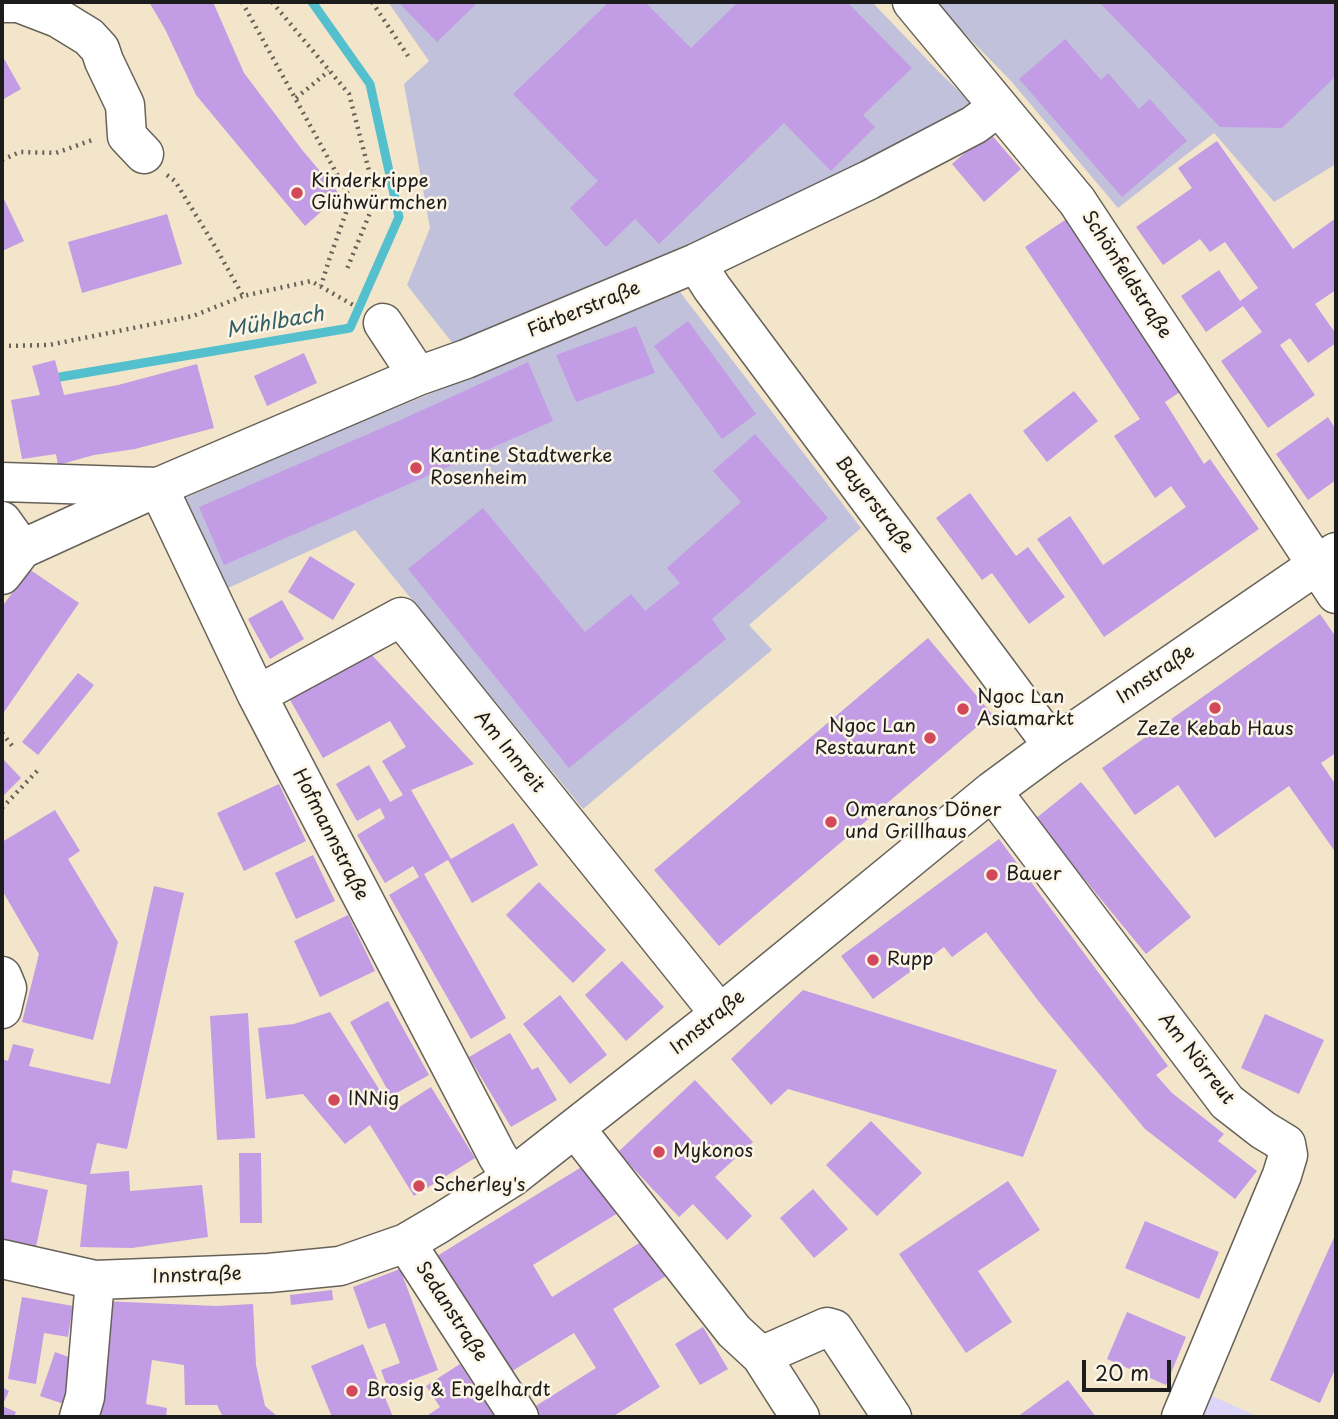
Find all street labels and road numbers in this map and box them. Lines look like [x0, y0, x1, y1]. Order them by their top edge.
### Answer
street label: Schönfeldstraße [1076, 207, 1176, 343]
street label: Färberstraße [524, 277, 644, 343]
street label: Bayerstraße [830, 452, 918, 558]
street label: Innstraße [1113, 641, 1199, 709]
street label: Am Innreit [469, 706, 549, 798]
street label: Hofmannstraße [287, 765, 373, 905]
street label: Innstraße [666, 986, 750, 1060]
street label: Am Nörreut [1153, 1009, 1239, 1109]
street label: Sedanstraße [410, 1258, 492, 1366]
street label: Innstraße [152, 1263, 242, 1289]

